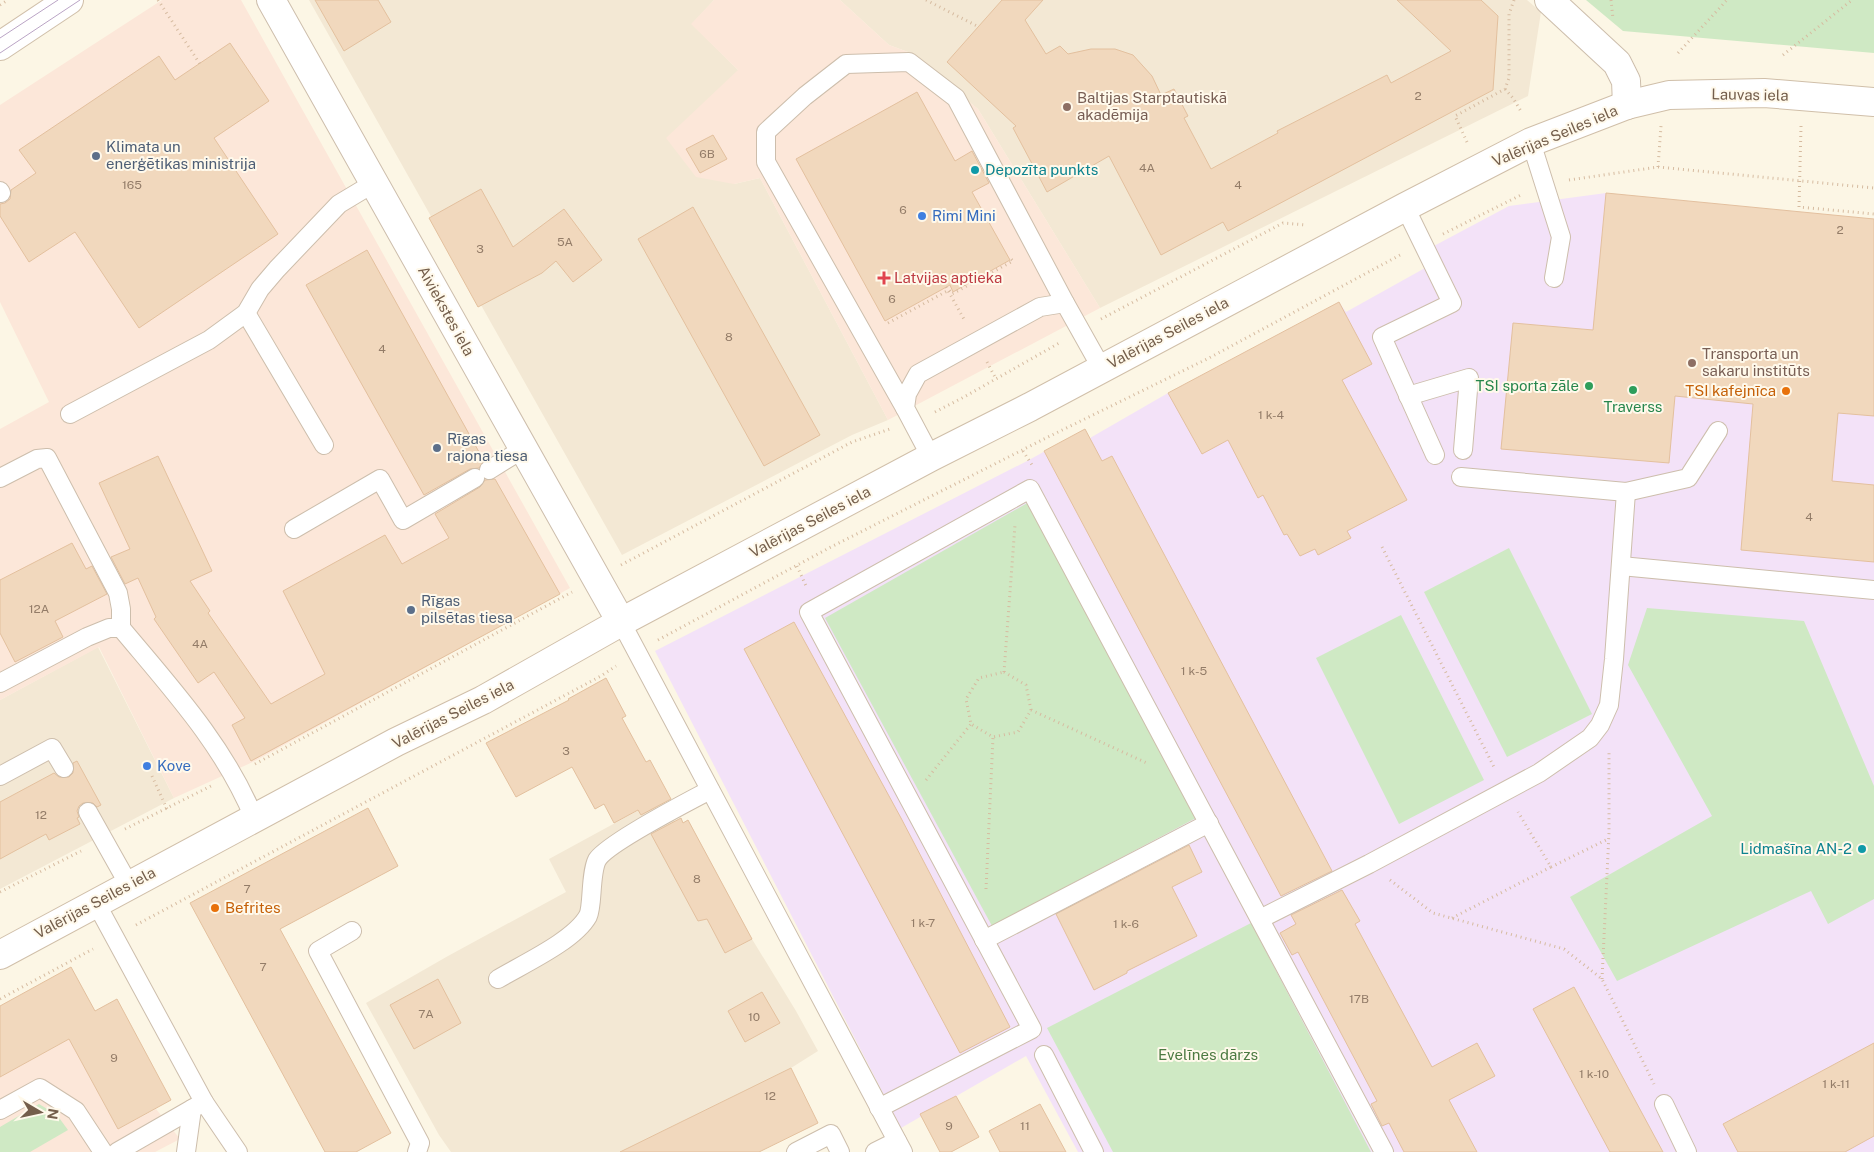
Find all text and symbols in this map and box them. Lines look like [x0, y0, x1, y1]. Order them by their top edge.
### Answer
street label: Lauvas iela [1711, 85, 1789, 104]
place label: Baltijas Starptautiskā akadēmija [1077, 89, 1227, 123]
house number: 2 [1414, 89, 1422, 103]
marker: Baltijas Starptautiskā akadēmija [1061, 101, 1073, 113]
street label: Valērijas Seiles iela [1490, 101, 1620, 170]
place label: Klimata un enerģētikas ministrija [106, 138, 256, 172]
house number: 6B [699, 147, 715, 161]
marker: Klimata un enerģētikas ministrija [90, 150, 102, 162]
place label: Depozīta punkts [985, 161, 1098, 178]
house number: 4A [1139, 161, 1156, 175]
marker: Depozīta punkts [969, 164, 981, 176]
house number: 165 [122, 178, 142, 192]
house number: 4 [1234, 178, 1242, 192]
house number: 6 [899, 203, 907, 217]
place label: Rimi Mini [932, 207, 996, 224]
marker: Rimi Mini [916, 210, 928, 222]
house number: 2 [1836, 223, 1844, 237]
house number: 5A [557, 235, 574, 249]
house number: 3 [476, 242, 484, 256]
street label: Aiviekstes iela [415, 263, 478, 359]
place label: Latvijas aptieka [894, 269, 1002, 286]
marker: Latvijas aptieka [878, 272, 890, 284]
house number: 6 [888, 292, 896, 306]
street label: Valērijas Seiles iela [1104, 293, 1231, 372]
house number: 8 [725, 330, 733, 344]
house number: 4 [378, 342, 386, 356]
place label: Transporta un sakaru institūts [1702, 345, 1810, 379]
marker: Transporta un sakaru institūts [1686, 357, 1698, 369]
place label: TSI sporta zāle [1476, 377, 1579, 394]
marker: TSI sporta zāle [1583, 380, 1595, 392]
place label: TSI kafejnīca [1685, 382, 1776, 399]
marker: Traverss [1627, 384, 1639, 396]
marker: TSI kafejnīca [1780, 385, 1792, 397]
place label: Traverss [1604, 398, 1662, 415]
house number: 1 k-4 [1258, 408, 1285, 422]
place label: Rīgas rajona tiesa [447, 430, 528, 464]
marker: Rīgas rajona tiesa [431, 442, 443, 454]
street label: Valērijas Seiles iela [746, 482, 873, 561]
house number: 4 [1805, 510, 1813, 524]
place label: Rīgas pilsētas tiesa [421, 592, 513, 626]
house number: 12A [29, 602, 50, 616]
marker: Rīgas pilsētas tiesa [405, 604, 417, 616]
house number: 4A [192, 637, 209, 651]
house number: 1 k-5 [1181, 664, 1208, 678]
street label: Valērijas Seiles iela [389, 675, 517, 752]
house number: 3 [562, 744, 570, 758]
place label: Kove [157, 757, 191, 774]
marker: Kove [141, 760, 153, 772]
house number: 12 [35, 808, 47, 822]
place label: Lidmašīna AN-2 [1740, 840, 1852, 857]
marker: Lidmašīna AN-2 [1856, 843, 1868, 855]
street label: Valērijas Seiles iela [31, 863, 158, 942]
house number: 8 [693, 872, 701, 886]
house number: 7 [243, 882, 251, 896]
place label: Befrites [225, 899, 281, 916]
marker: Befrites [209, 902, 221, 914]
house number: 1 k-7 [911, 916, 935, 930]
house number: 1 k-6 [1113, 917, 1139, 931]
house number: 7 [259, 960, 267, 974]
house number: 17B [1349, 992, 1369, 1006]
house number: 7A [418, 1007, 434, 1021]
house number: 10 [748, 1010, 760, 1024]
park label: Evelīnes dārzs [1158, 1046, 1258, 1063]
house number: 9 [110, 1051, 118, 1065]
house number: 1 k-10 [1579, 1067, 1609, 1081]
house number: 1 k-11 [1822, 1077, 1850, 1091]
north arrow [15, 1087, 65, 1137]
house number: 12 [764, 1089, 776, 1103]
text: N [44, 1107, 62, 1121]
house number: 9 [945, 1119, 953, 1133]
house number: 11 [1020, 1119, 1030, 1133]

